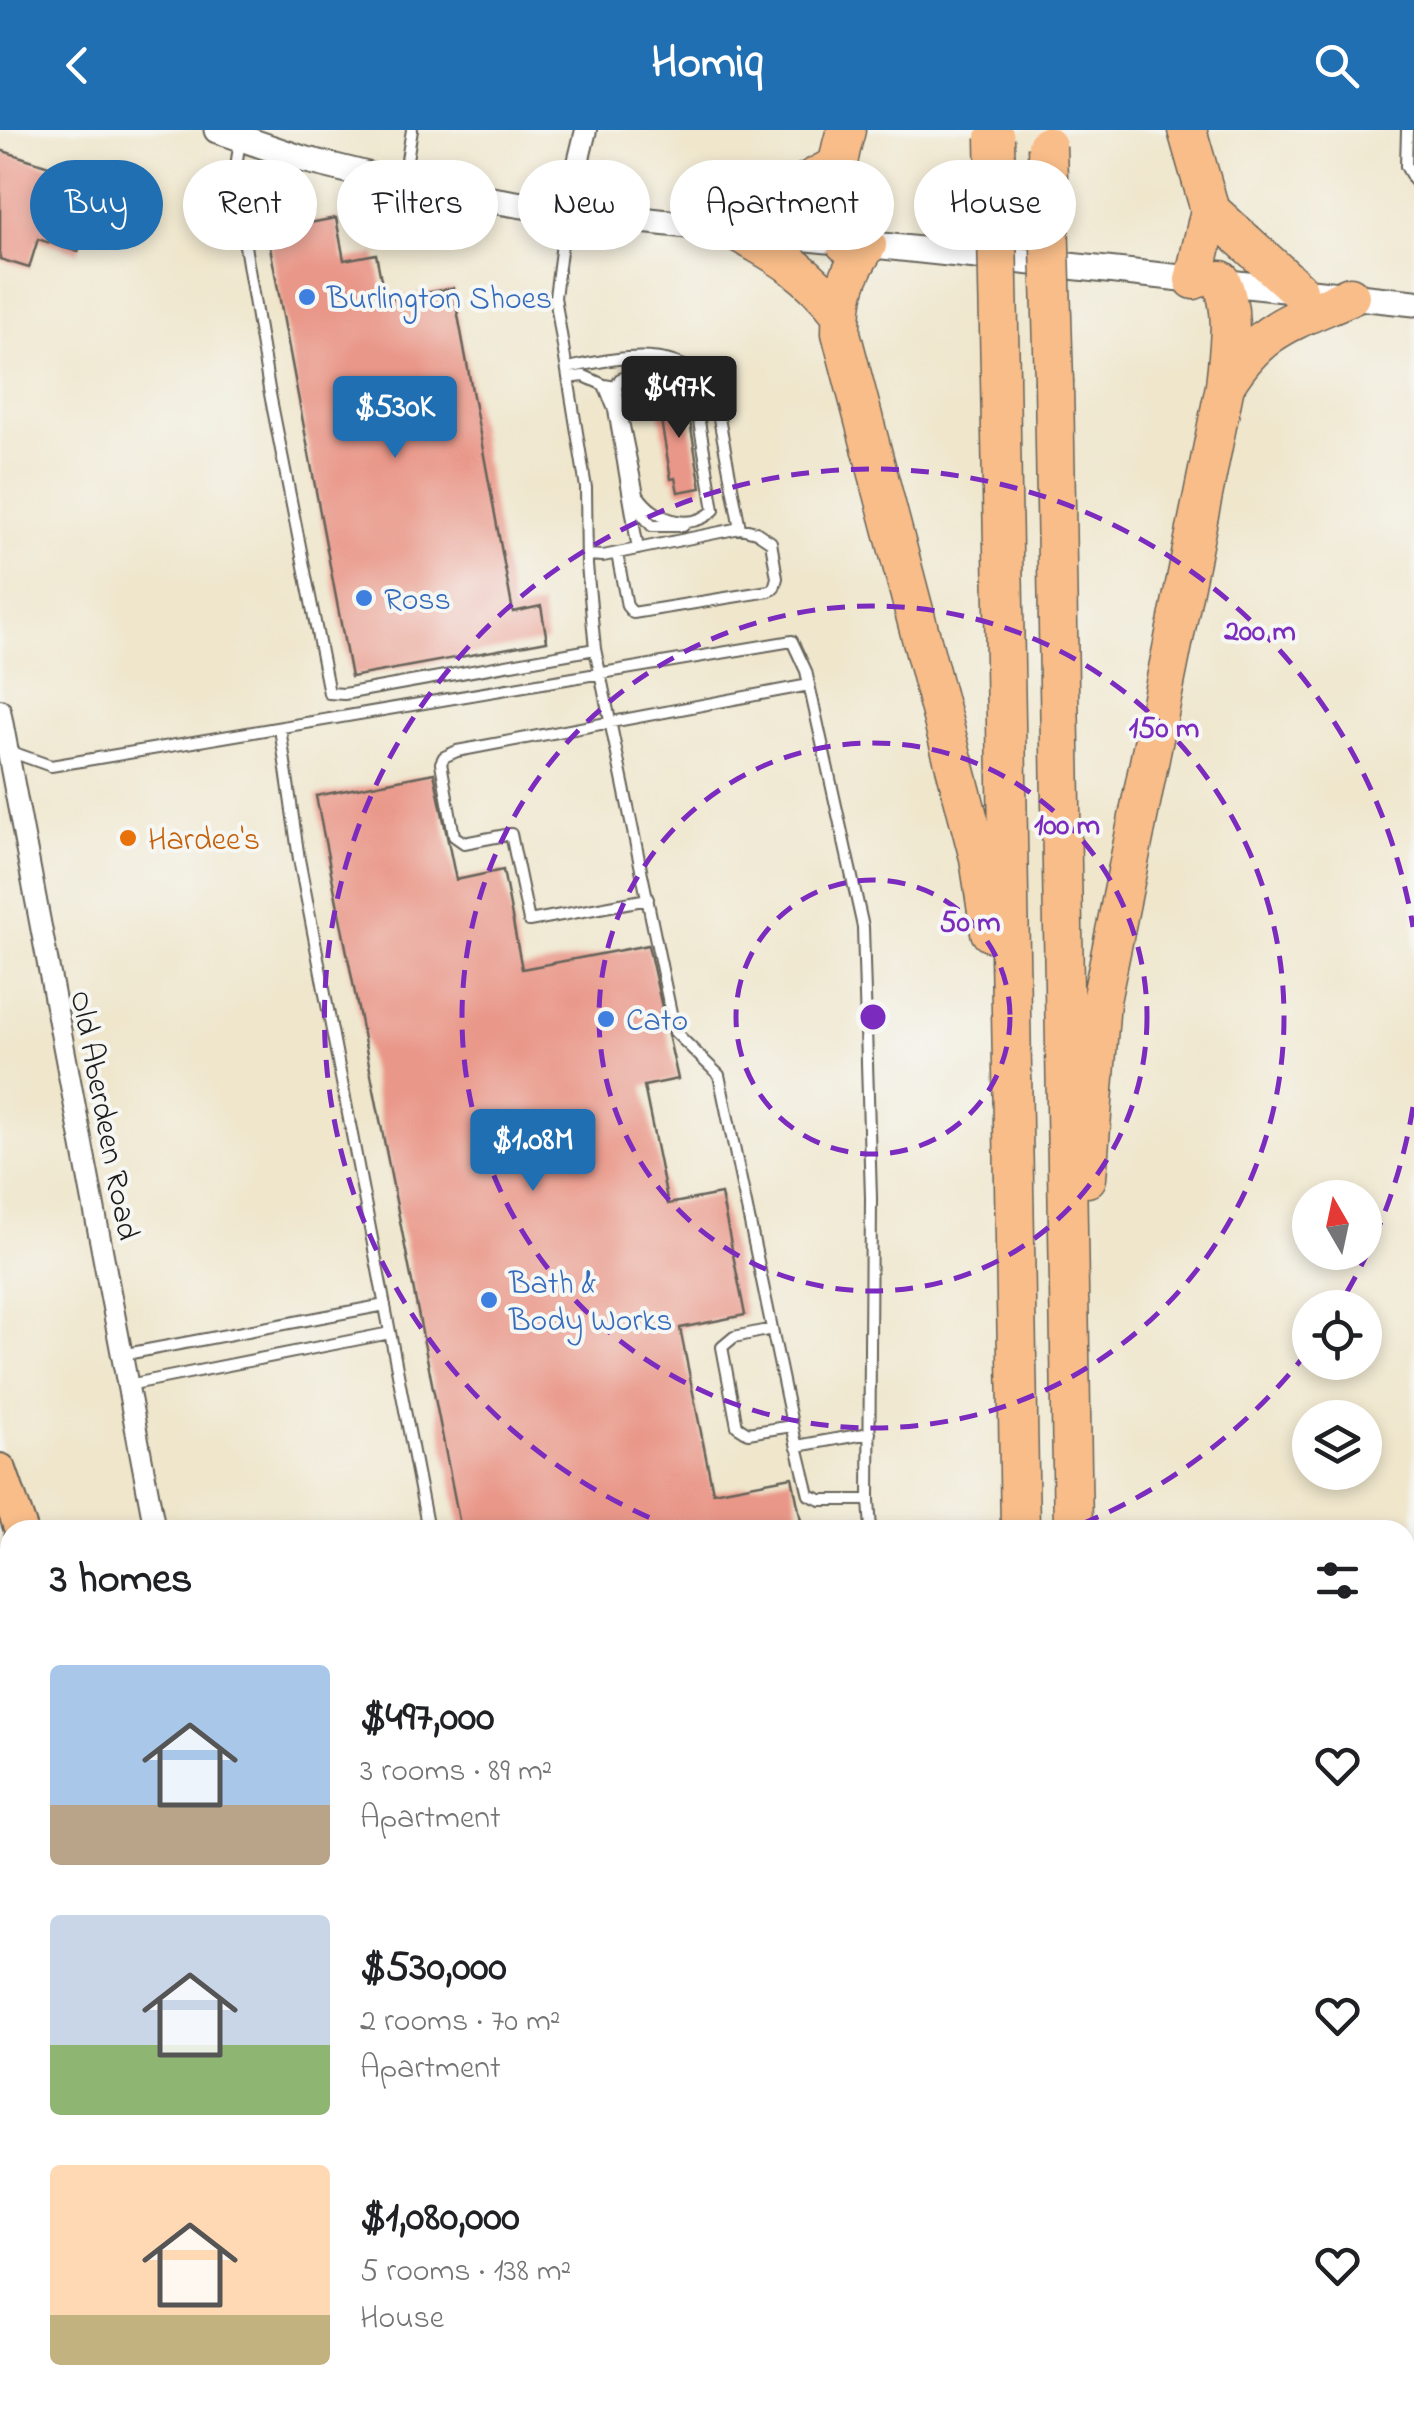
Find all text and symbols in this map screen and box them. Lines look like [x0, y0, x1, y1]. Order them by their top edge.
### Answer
text: Homiq [651, 32, 763, 98]
icon: back [50, 38, 105, 93]
icon: search [1309, 38, 1364, 93]
chip: Buy [30, 160, 163, 250]
chip: Rent [183, 160, 317, 250]
chip: Filters [337, 160, 498, 250]
chip: New [518, 160, 650, 250]
chip: Apartment [670, 160, 894, 250]
chip: House [914, 160, 1076, 250]
place label: Burlington Shoes [326, 277, 552, 324]
marker: Burlington Shoes [296, 286, 318, 308]
pin: $497K [609, 356, 749, 441]
text: $497K [644, 365, 714, 412]
pin: $530K [325, 376, 465, 461]
text: $530K [355, 385, 435, 432]
place label: Ross [384, 578, 451, 625]
marker: Ross [353, 587, 375, 609]
text: 200 m [1223, 611, 1296, 655]
text: 150 m [1129, 708, 1199, 752]
text: 100 m [1034, 805, 1100, 849]
place label: Hardee's [148, 818, 260, 865]
marker: Hardee's [117, 827, 139, 849]
text: 50 m [940, 902, 1000, 946]
street label: Old Aberdeen Road [55, 987, 150, 1244]
place label: Cato [626, 999, 688, 1046]
centre of rings [855, 999, 891, 1035]
marker: Cato [595, 1008, 617, 1030]
pin: $1.08M [452, 1109, 614, 1194]
text: $1.08M [492, 1118, 574, 1165]
north arrow [1292, 1180, 1382, 1270]
map controls [1292, 1180, 1382, 1490]
place label: Bath & Body Works [508, 1262, 673, 1346]
marker: Bath & Body Works [478, 1289, 500, 1311]
button: locate [1292, 1290, 1382, 1380]
button: layers [1292, 1400, 1382, 1490]
text: 3 homes [50, 1550, 192, 1611]
icon: filters [1310, 1553, 1365, 1608]
text: $497,000 [360, 1688, 494, 1749]
icon: home [130, 1705, 250, 1825]
icon: heart [1310, 1738, 1365, 1793]
text: 3 rooms · 89 m² [360, 1749, 552, 1796]
text: Apartment [360, 1796, 501, 1843]
text: $530,000 [360, 1938, 507, 1999]
icon: home [130, 1955, 250, 2075]
icon: heart [1310, 1988, 1365, 2043]
text: 2 rooms · 70 m² [360, 1999, 560, 2046]
text: Apartment [360, 2046, 501, 2093]
text: $1,080,000 [360, 2188, 520, 2249]
icon: home [130, 2205, 250, 2325]
icon: heart [1310, 2238, 1365, 2293]
text: 5 rooms · 138 m² [360, 2249, 571, 2296]
text: House [360, 2296, 444, 2343]

